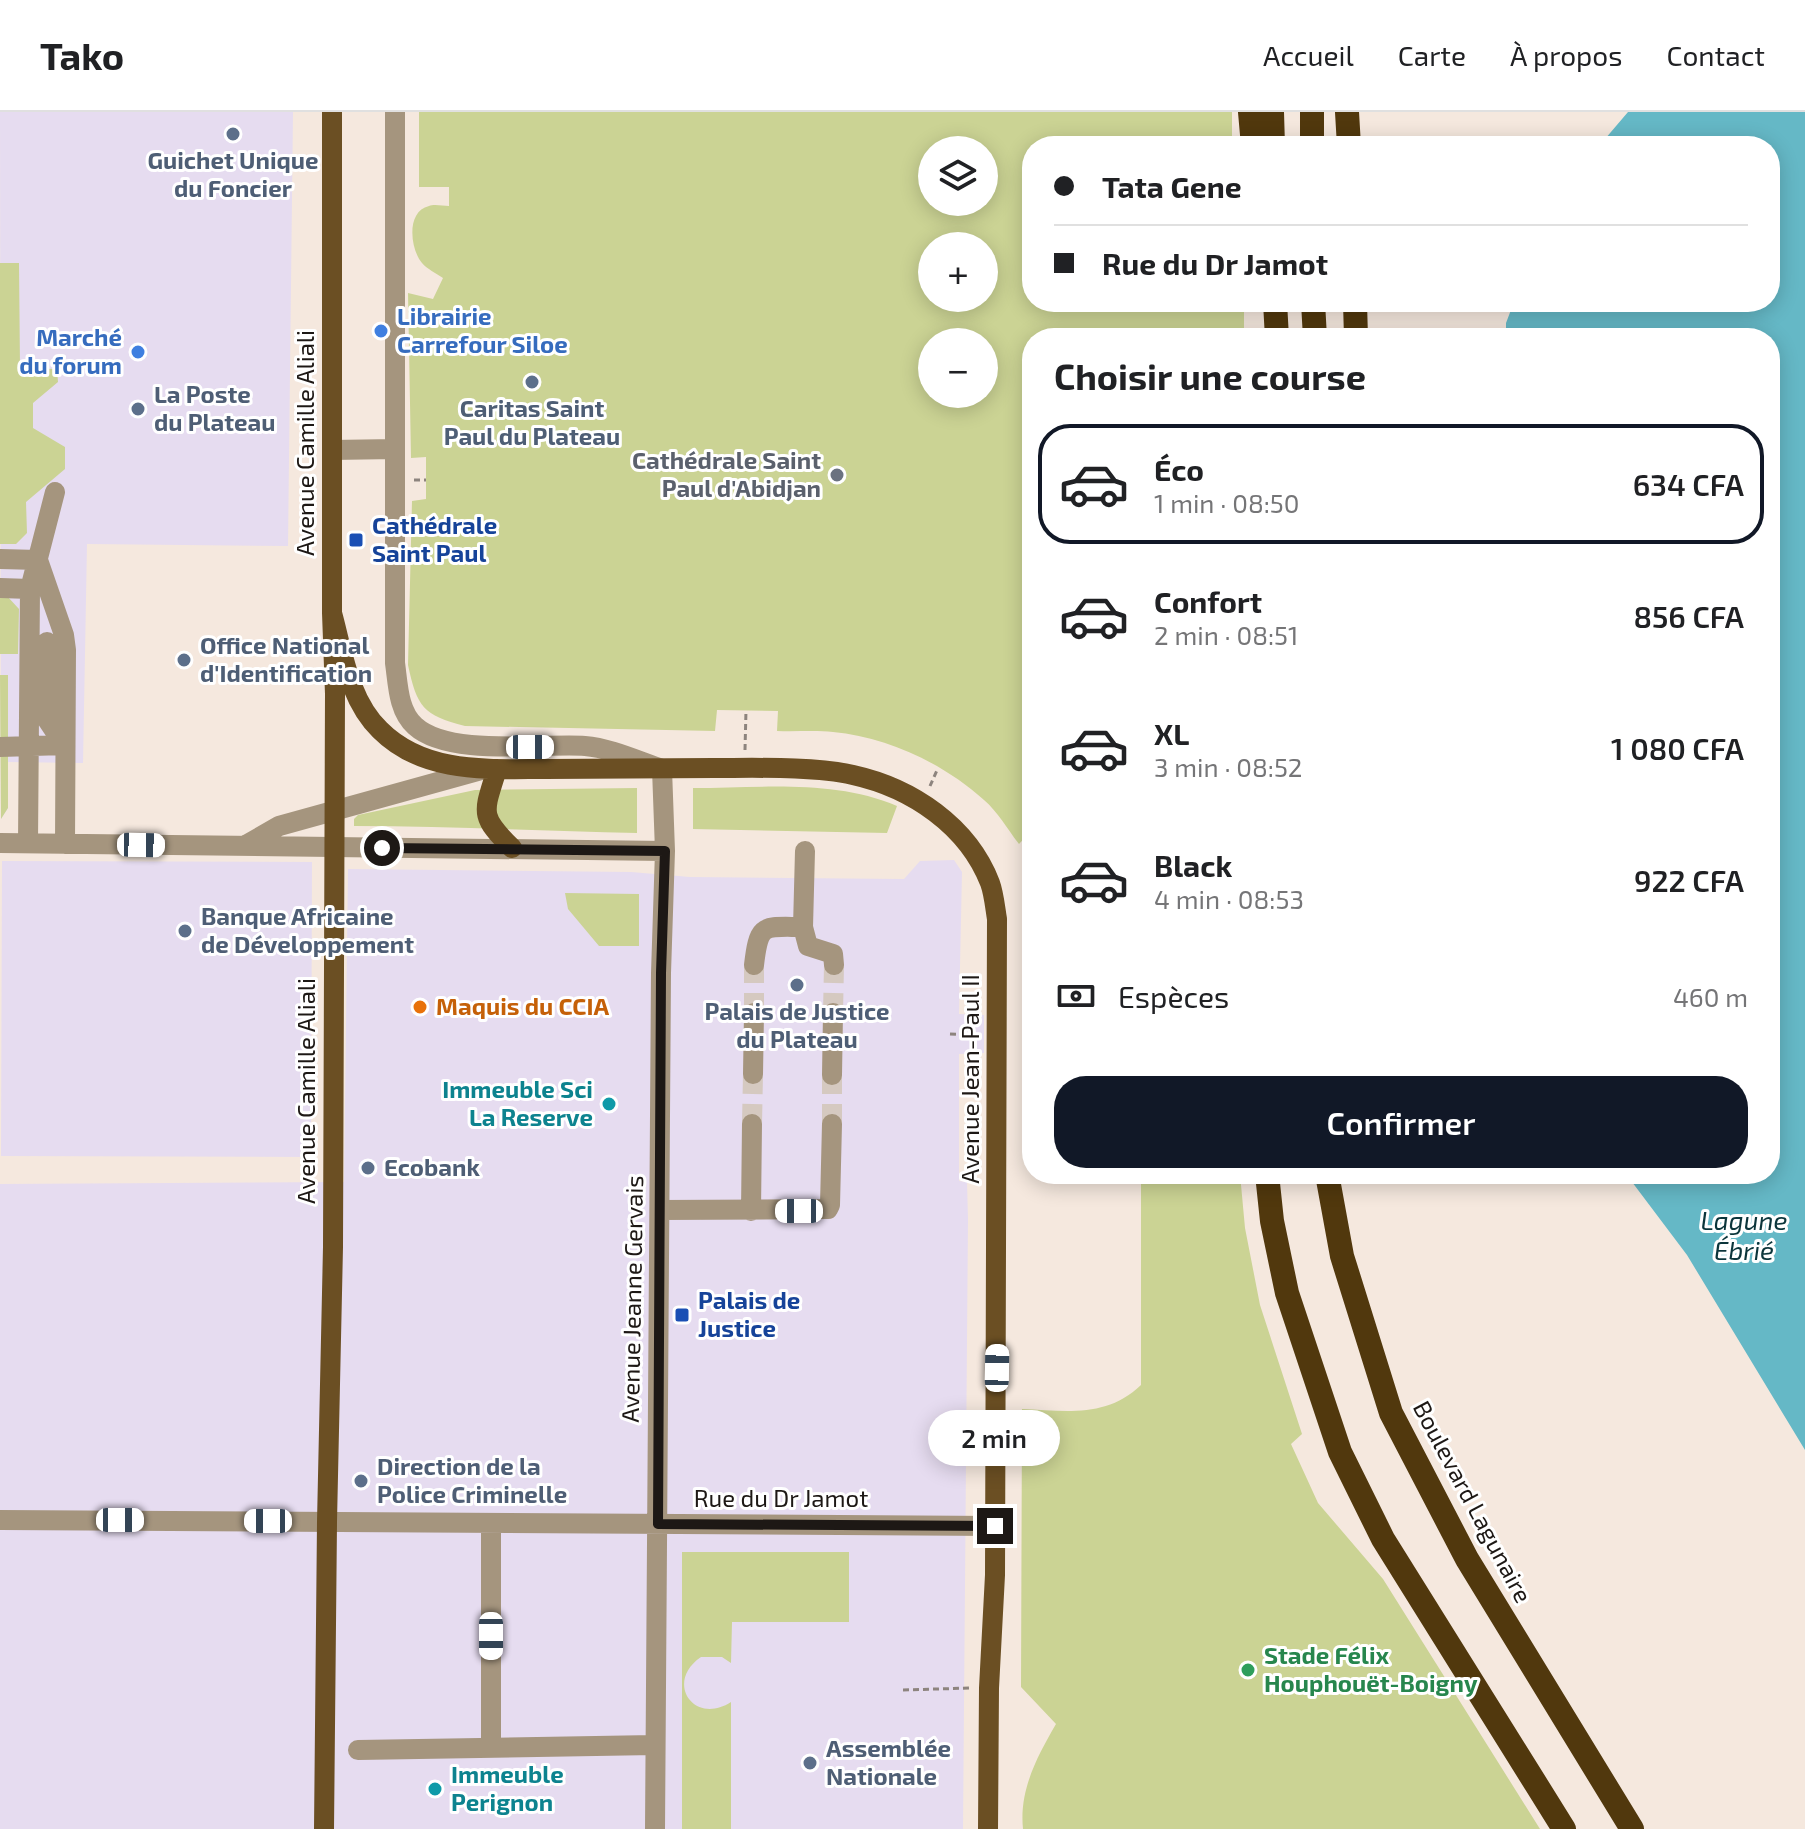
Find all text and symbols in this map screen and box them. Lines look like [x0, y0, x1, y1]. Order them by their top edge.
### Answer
text: Tako [40, 32, 124, 78]
text: Accueil [1263, 38, 1354, 72]
text: Carte [1398, 38, 1466, 72]
text: À propos [1510, 38, 1622, 72]
text: Contact [1666, 38, 1765, 72]
marker: Guichet Unique du Foncier [224, 125, 242, 143]
map controls [918, 136, 998, 408]
button: layers [918, 136, 998, 216]
place label: Guichet Unique du Foncier [147, 145, 319, 202]
text: Tata Gene [1102, 168, 1242, 204]
button: + [918, 232, 998, 312]
text: Rue du Dr Jamot [1102, 245, 1328, 281]
place label: Librairie Carrefour Siloe [397, 301, 568, 358]
place label: Marché du forum [19, 322, 122, 379]
marker: Librairie Carrefour Siloe [372, 322, 390, 340]
button: − [918, 328, 998, 408]
street label: Avenue Camille Aliali [290, 330, 319, 556]
marker: Marché du forum [129, 343, 147, 361]
text: Choisir une course [1054, 354, 1366, 397]
marker: Caritas Saint Paul du Plateau [523, 373, 541, 391]
place label: La Poste du Plateau [154, 379, 275, 436]
place label: Caritas Saint Paul du Plateau [444, 393, 620, 450]
marker: La Poste du Plateau [129, 400, 147, 418]
place label: Cathédrale Saint Paul d'Abidjan [632, 445, 821, 502]
icon: car [1058, 448, 1130, 520]
text: Éco [1154, 451, 1204, 487]
marker: Cathédrale Saint Paul d'Abidjan [828, 466, 846, 484]
text: 634 CFA [1633, 466, 1744, 502]
text: 1 min · 08:50 [1154, 487, 1299, 518]
place label: Cathédrale Saint Paul [372, 510, 497, 567]
marker: Cathédrale Saint Paul [347, 531, 365, 549]
icon: car [1058, 580, 1130, 652]
text: Confort [1154, 583, 1262, 619]
text: 856 CFA [1634, 598, 1744, 634]
text: 2 min · 08:51 [1154, 619, 1298, 650]
place label: Office National d'Identification [200, 630, 372, 687]
marker: Office National d'Identification [175, 651, 193, 669]
icon: car [1058, 712, 1130, 784]
text: XL [1154, 715, 1189, 751]
text: 1 080 CFA [1611, 730, 1744, 766]
car [506, 735, 554, 759]
text: 3 min · 08:52 [1154, 751, 1302, 782]
route start [364, 830, 400, 866]
car [117, 833, 165, 857]
icon: car [1058, 844, 1130, 916]
text: Black [1154, 847, 1232, 883]
text: 922 CFA [1634, 862, 1744, 898]
text: 4 min · 08:53 [1154, 883, 1304, 914]
place label: Banque Africaine de Développement [201, 901, 414, 958]
marker: Banque Africaine de Développement [176, 922, 194, 940]
street label: Avenue Jean-Paul II [955, 974, 984, 1184]
icon: cash [1054, 974, 1098, 1018]
marker: Palais de Justice du Plateau [788, 976, 806, 994]
street label: Avenue Camille Aliali [291, 978, 320, 1204]
text: Espèces [1118, 978, 1229, 1014]
text: 460 m [1673, 981, 1748, 1012]
place label: Maquis du CCIA [436, 991, 609, 1020]
place label: Palais de Justice du Plateau [704, 996, 890, 1053]
marker: Maquis du CCIA [411, 998, 429, 1016]
place label: Immeuble Sci La Reserve [442, 1074, 593, 1131]
button: Confirmer [1054, 1076, 1748, 1168]
marker: Immeuble Sci La Reserve [600, 1095, 618, 1113]
place label: Ecobank [384, 1152, 480, 1181]
marker: Ecobank [359, 1159, 377, 1177]
street label: Avenue Jeanne Gervais [615, 1175, 648, 1423]
car [775, 1199, 823, 1223]
water label: Lagune Ébrié [1701, 1204, 1787, 1265]
place label: Palais de Justice [698, 1285, 800, 1342]
marker: Palais de Justice [673, 1306, 691, 1324]
car [985, 1344, 1009, 1392]
street label: Boulevard Lagunaire [1408, 1395, 1539, 1607]
callout: 2 min [929, 1410, 1061, 1466]
text: 2 min [961, 1422, 1027, 1453]
place label: Direction de la Police Criminelle [377, 1451, 567, 1508]
marker: Direction de la Police Criminelle [352, 1472, 370, 1490]
street label: Rue du Dr Jamot [694, 1483, 868, 1512]
car [96, 1508, 144, 1532]
route end [977, 1508, 1013, 1544]
car [244, 1509, 292, 1533]
car [479, 1612, 503, 1660]
place label: Stade Félix Houphouët-Boigny [1264, 1640, 1478, 1697]
marker: Stade Félix Houphouët-Boigny [1239, 1661, 1257, 1679]
place label: Assemblée Nationale [826, 1733, 951, 1790]
marker: Assemblée Nationale [801, 1754, 819, 1772]
place label: Immeuble Perignon [451, 1759, 564, 1816]
marker: Immeuble Perignon [426, 1780, 444, 1798]

